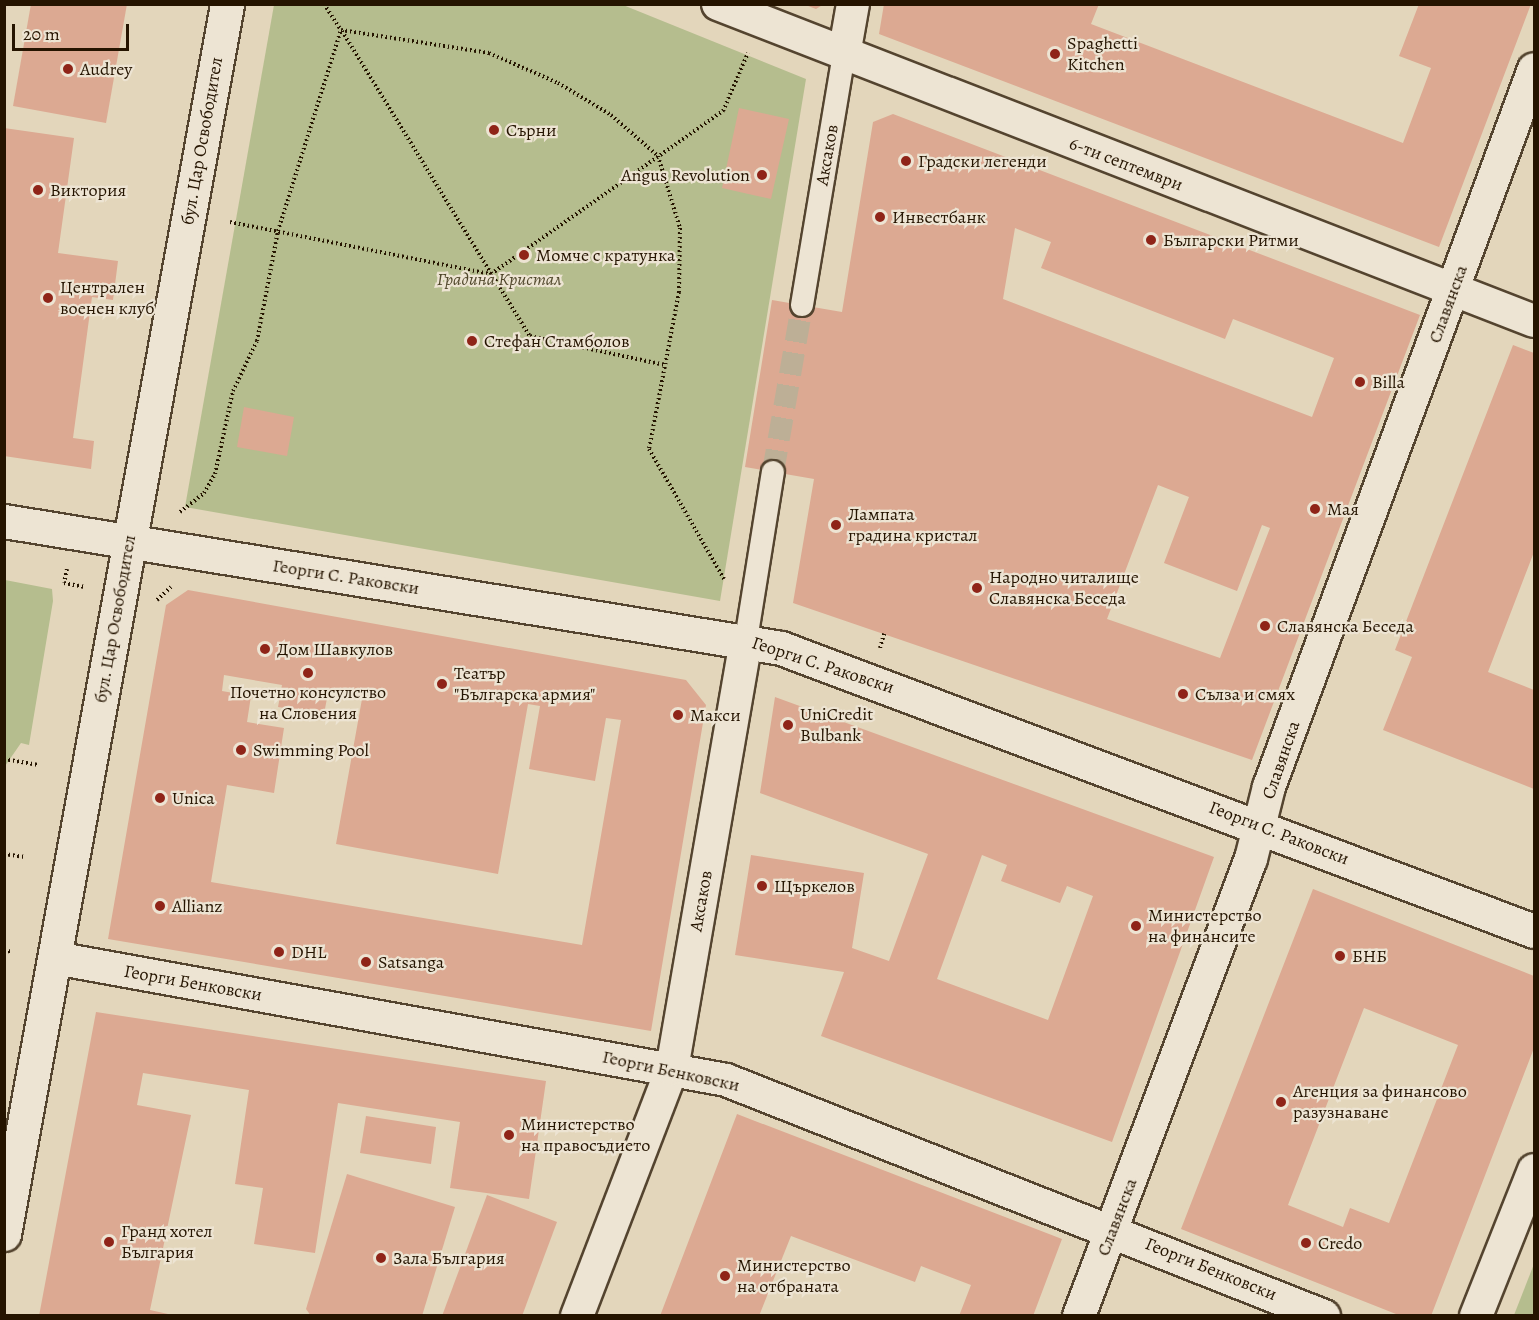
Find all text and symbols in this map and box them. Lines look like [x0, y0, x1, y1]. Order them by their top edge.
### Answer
scale bar [15, 12, 132, 50]
text: 20 m [23, 22, 60, 46]
place label: Spaghetti Kitchen [1067, 33, 1138, 76]
marker: Spaghetti Kitchen [1048, 47, 1062, 61]
street label: бул. Цар Освободител [177, 55, 227, 227]
place label: Audrey [80, 58, 132, 80]
marker: Audrey [61, 62, 75, 76]
place label: Сърни [506, 119, 557, 141]
marker: Сърни [487, 123, 501, 137]
street label: Аксаков [811, 123, 843, 187]
street label: 6-ти септември [1066, 132, 1186, 196]
place label: Градски легенди [918, 150, 1047, 172]
marker: Градски легенди [899, 154, 913, 168]
place label: Angus Revolution [621, 164, 750, 186]
marker: Angus Revolution [755, 168, 769, 182]
place label: Виктория [50, 179, 126, 201]
marker: Виктория [31, 183, 45, 197]
place label: Инвестбанк [892, 206, 986, 228]
marker: Инвестбанк [873, 210, 887, 224]
place label: Български Ритми [1163, 229, 1299, 251]
marker: Български Ритми [1144, 233, 1158, 247]
place label: Mомче с кратунка [536, 244, 675, 266]
marker: Mомче с кратунка [517, 248, 531, 262]
street label: Славянска [1424, 262, 1472, 346]
park label: Градина Кристал [437, 268, 561, 290]
place label: Централен военен клуб [60, 277, 154, 320]
marker: Централен военен клуб [41, 291, 55, 305]
place label: Стефан Стамболов [484, 330, 630, 352]
marker: Стефан Стамболов [465, 334, 479, 348]
place label: Billa [1372, 371, 1405, 393]
marker: Billa [1353, 375, 1367, 389]
place label: Мая [1327, 498, 1359, 520]
marker: Мая [1308, 502, 1322, 516]
place label: Лампата градина кристал [848, 504, 977, 546]
marker: Лампата градина кристал [829, 518, 843, 532]
street label: бул. Цар Освободител [90, 533, 140, 705]
street label: Георги С. Раковски [271, 555, 421, 599]
place label: Народно читалище Славянска Беседа [989, 567, 1139, 610]
marker: Народно читалище Славянска Беседа [970, 581, 984, 595]
place label: Славянска Беседа [1277, 615, 1414, 637]
marker: Славянска Беседа [1258, 619, 1272, 633]
street label: Георги С. Раковски [749, 632, 897, 698]
place label: Дом Шавкулов [277, 638, 393, 660]
marker: Дом Шавкулов [258, 642, 272, 656]
place label: Театър "Българска армия" [454, 663, 595, 706]
marker: Почетно консулство на Словения [301, 666, 315, 680]
marker: Театър "Българска армия" [435, 677, 449, 691]
place label: Почетно консулство на Словения [230, 682, 386, 724]
place label: Сълза и смях [1195, 683, 1295, 705]
marker: Сълза и смях [1176, 687, 1190, 701]
place label: Макси [690, 704, 741, 726]
place label: UniCredit Bulbank [800, 704, 873, 746]
marker: Макси [671, 708, 685, 722]
marker: UniCredit Bulbank [781, 718, 795, 732]
street label: Славянска [1258, 718, 1304, 802]
place label: Swimming Pool [253, 739, 369, 761]
marker: Swimming Pool [234, 743, 248, 757]
place label: Unica [172, 787, 215, 809]
marker: Unica [153, 791, 167, 805]
street label: Георги С. Раковски [1206, 796, 1352, 870]
street label: Аксаков [685, 869, 717, 933]
place label: Щъркелов [774, 875, 855, 897]
marker: Щъркелов [755, 879, 769, 893]
place label: Allianz [172, 895, 223, 917]
marker: Allianz [153, 899, 167, 913]
place label: Министерство на финансите [1148, 905, 1262, 948]
marker: Министерство на финансите [1129, 919, 1143, 933]
place label: DHL [291, 941, 326, 963]
marker: DHL [272, 945, 286, 959]
place label: БНБ [1352, 945, 1387, 967]
marker: БНБ [1333, 949, 1347, 963]
place label: Satsanga [378, 951, 444, 973]
marker: Satsanga [359, 955, 373, 969]
street label: Георги Бенковски [122, 960, 264, 1006]
street label: Георги Бенковски [600, 1046, 742, 1096]
place label: Агенция за финансово разузнаване [1293, 1081, 1467, 1124]
marker: Агенция за финансово разузнаване [1274, 1095, 1288, 1109]
place label: Министерство на правосъдието [521, 1114, 650, 1156]
marker: Министерство на правосъдието [502, 1128, 516, 1142]
street label: Славянска [1092, 1175, 1142, 1259]
place label: Гранд хотел България [121, 1221, 213, 1264]
place label: Credo [1318, 1232, 1362, 1254]
street label: Георги Бенковски [1142, 1233, 1280, 1305]
marker: Гранд хотел България [102, 1235, 116, 1249]
marker: Credo [1299, 1236, 1313, 1250]
place label: Зала България [393, 1247, 505, 1269]
marker: Зала България [374, 1251, 388, 1265]
place label: Министерство на отбраната [737, 1255, 851, 1298]
marker: Министерство на отбраната [718, 1269, 732, 1283]

